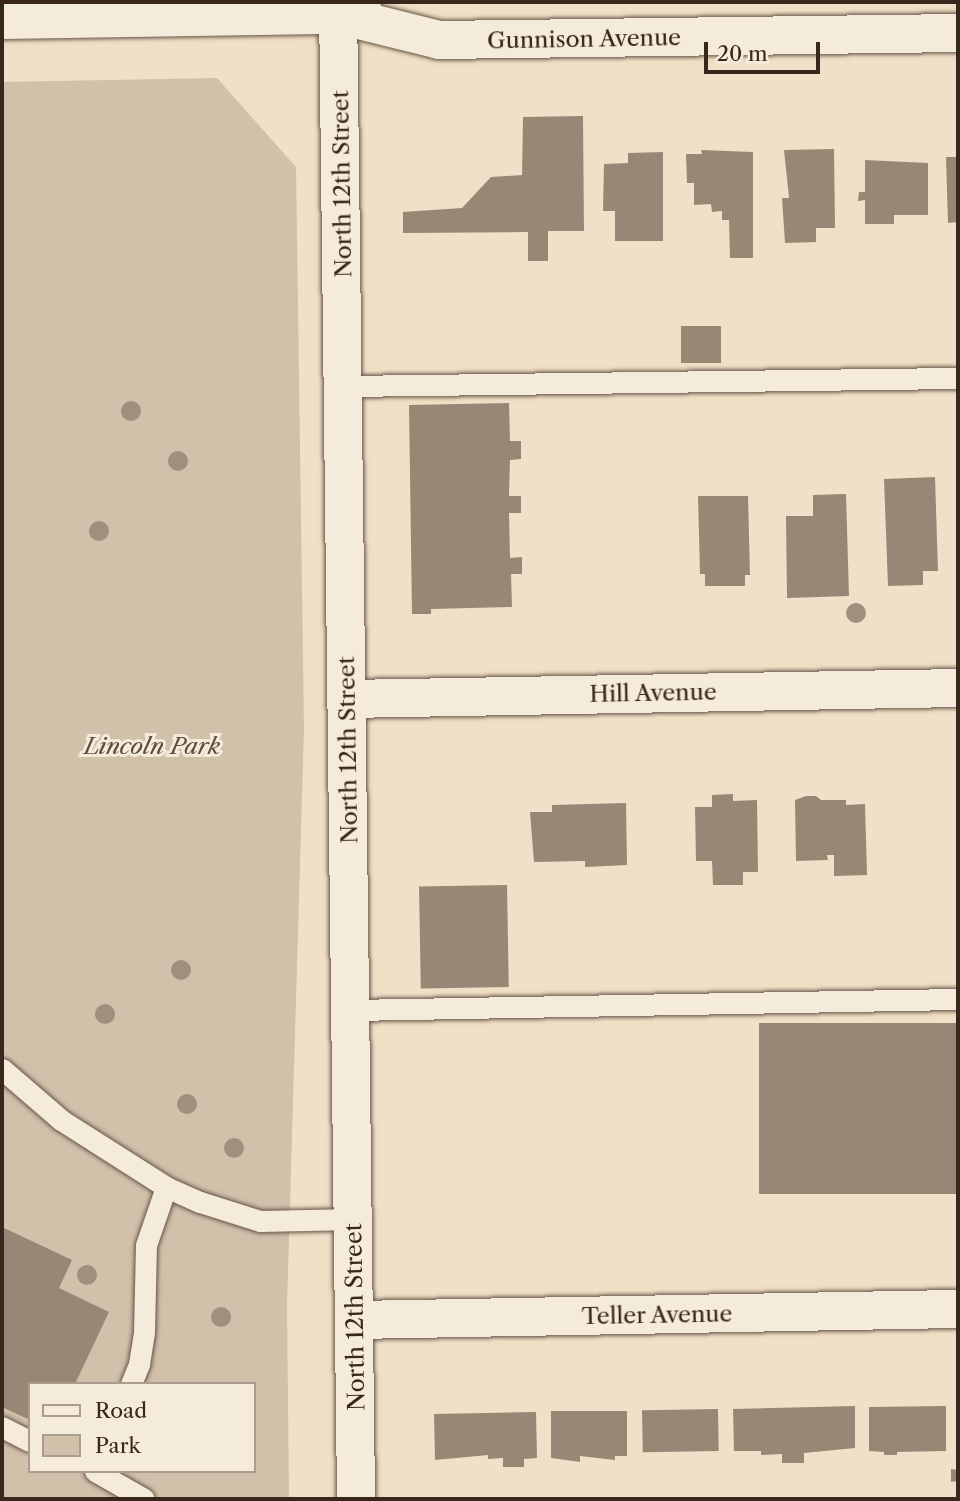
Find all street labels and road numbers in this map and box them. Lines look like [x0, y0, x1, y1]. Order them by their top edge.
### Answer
street label: Gunnison Avenue [486, 24, 682, 54]
street label: North 12th Street [327, 90, 357, 278]
street label: North 12th Street [333, 656, 363, 844]
street label: Hill Avenue [589, 678, 717, 708]
street label: North 12th Street [340, 1223, 370, 1411]
street label: Teller Avenue [581, 1300, 733, 1330]

